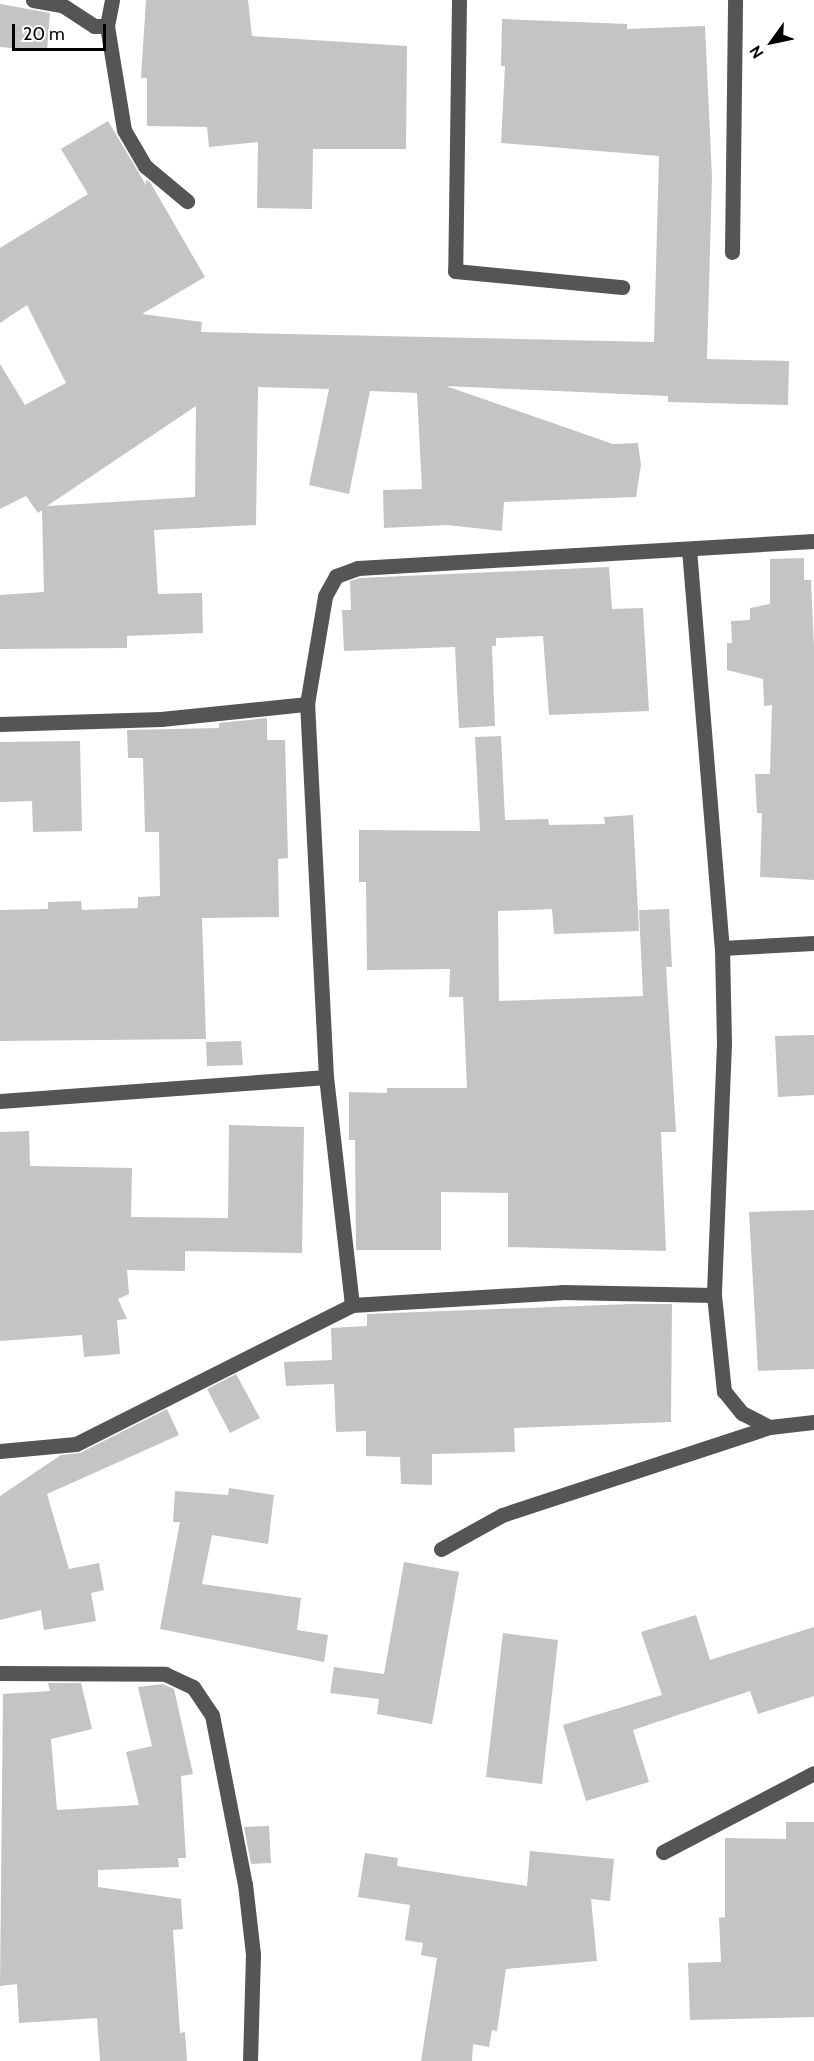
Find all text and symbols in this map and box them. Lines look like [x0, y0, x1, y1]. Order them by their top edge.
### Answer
scale bar [15, 12, 110, 50]
north arrow [742, 12, 802, 72]
text: 20 m [23, 23, 65, 45]
text: N [745, 42, 768, 62]

